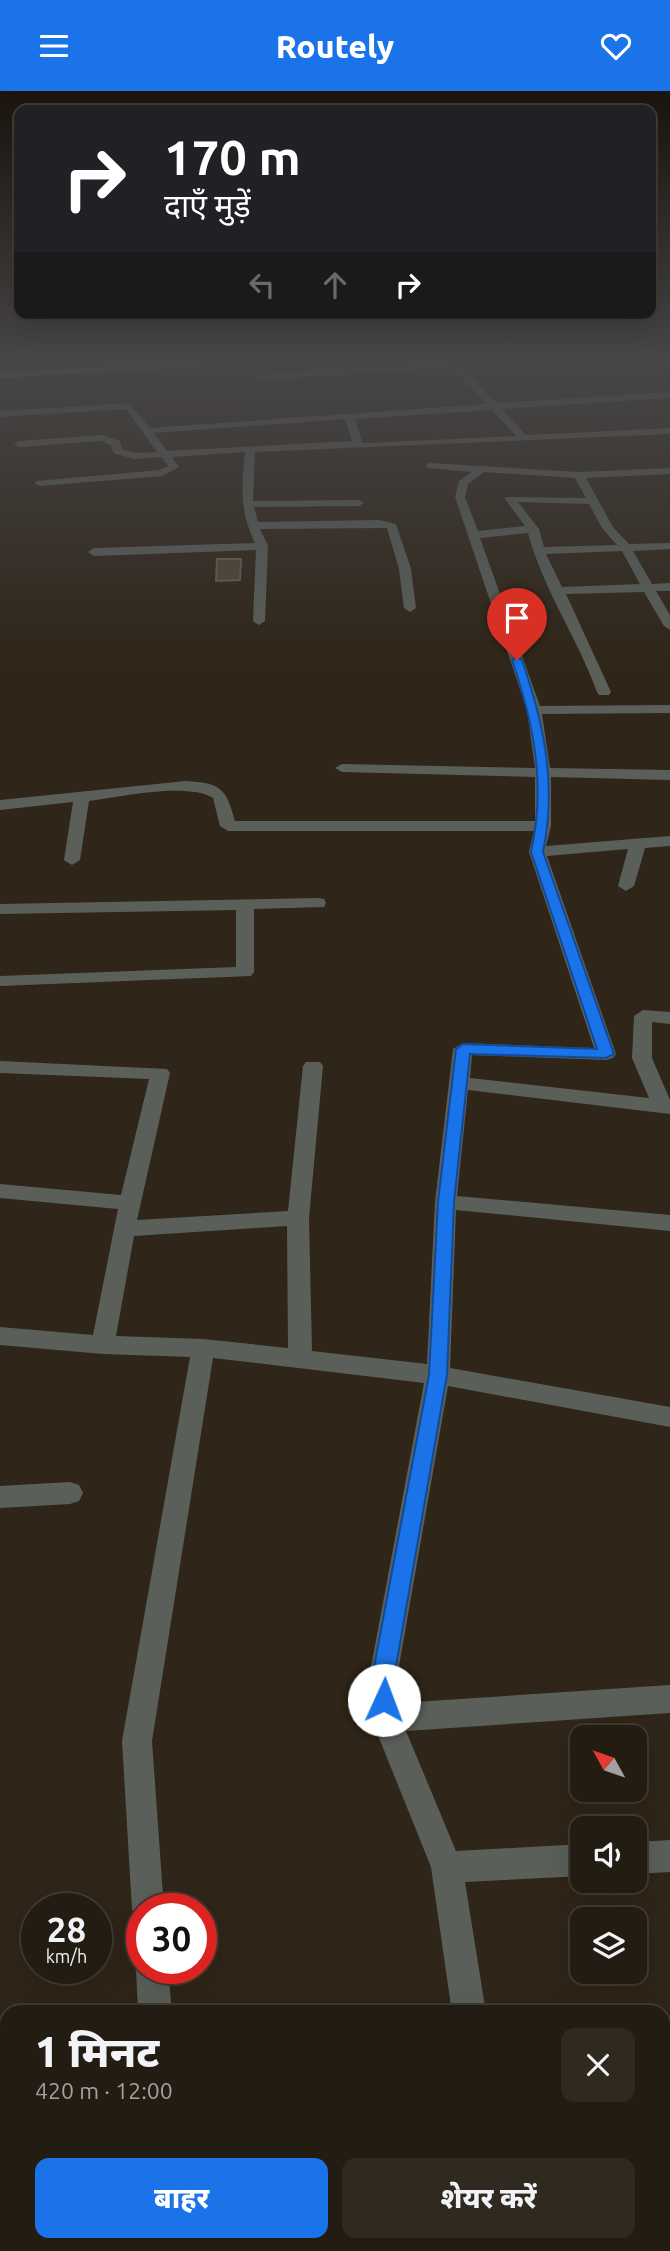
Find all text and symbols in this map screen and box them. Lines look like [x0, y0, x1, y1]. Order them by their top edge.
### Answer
icon: menu [35, 27, 73, 65]
icon: heart [597, 27, 635, 65]
text: Routely [276, 28, 394, 64]
text: 170 m [164, 129, 301, 184]
icon: right [49, 133, 140, 224]
text: दाएँ मुड़ें [164, 187, 251, 223]
icon: left [243, 266, 281, 304]
icon: ahead [316, 266, 354, 304]
icon: right [389, 266, 427, 304]
pin [487, 588, 547, 660]
icon: arrive [498, 599, 536, 637]
position arrow [347, 1663, 421, 1737]
north arrow [570, 1725, 648, 1803]
map controls [570, 1725, 647, 1984]
button: sound [570, 1816, 647, 1893]
speed limit sign: 30 [126, 1893, 217, 1984]
button: layers [570, 1907, 647, 1984]
text: 28 [47, 1909, 86, 1949]
text: km/h [46, 1946, 87, 1966]
text: 1 मिनट [35, 2028, 159, 2075]
button: close [561, 2028, 635, 2102]
text: 420 m · 12:00 [35, 2078, 173, 2103]
button: बाहर [35, 2158, 328, 2238]
button: शेयर करें [342, 2158, 635, 2238]

